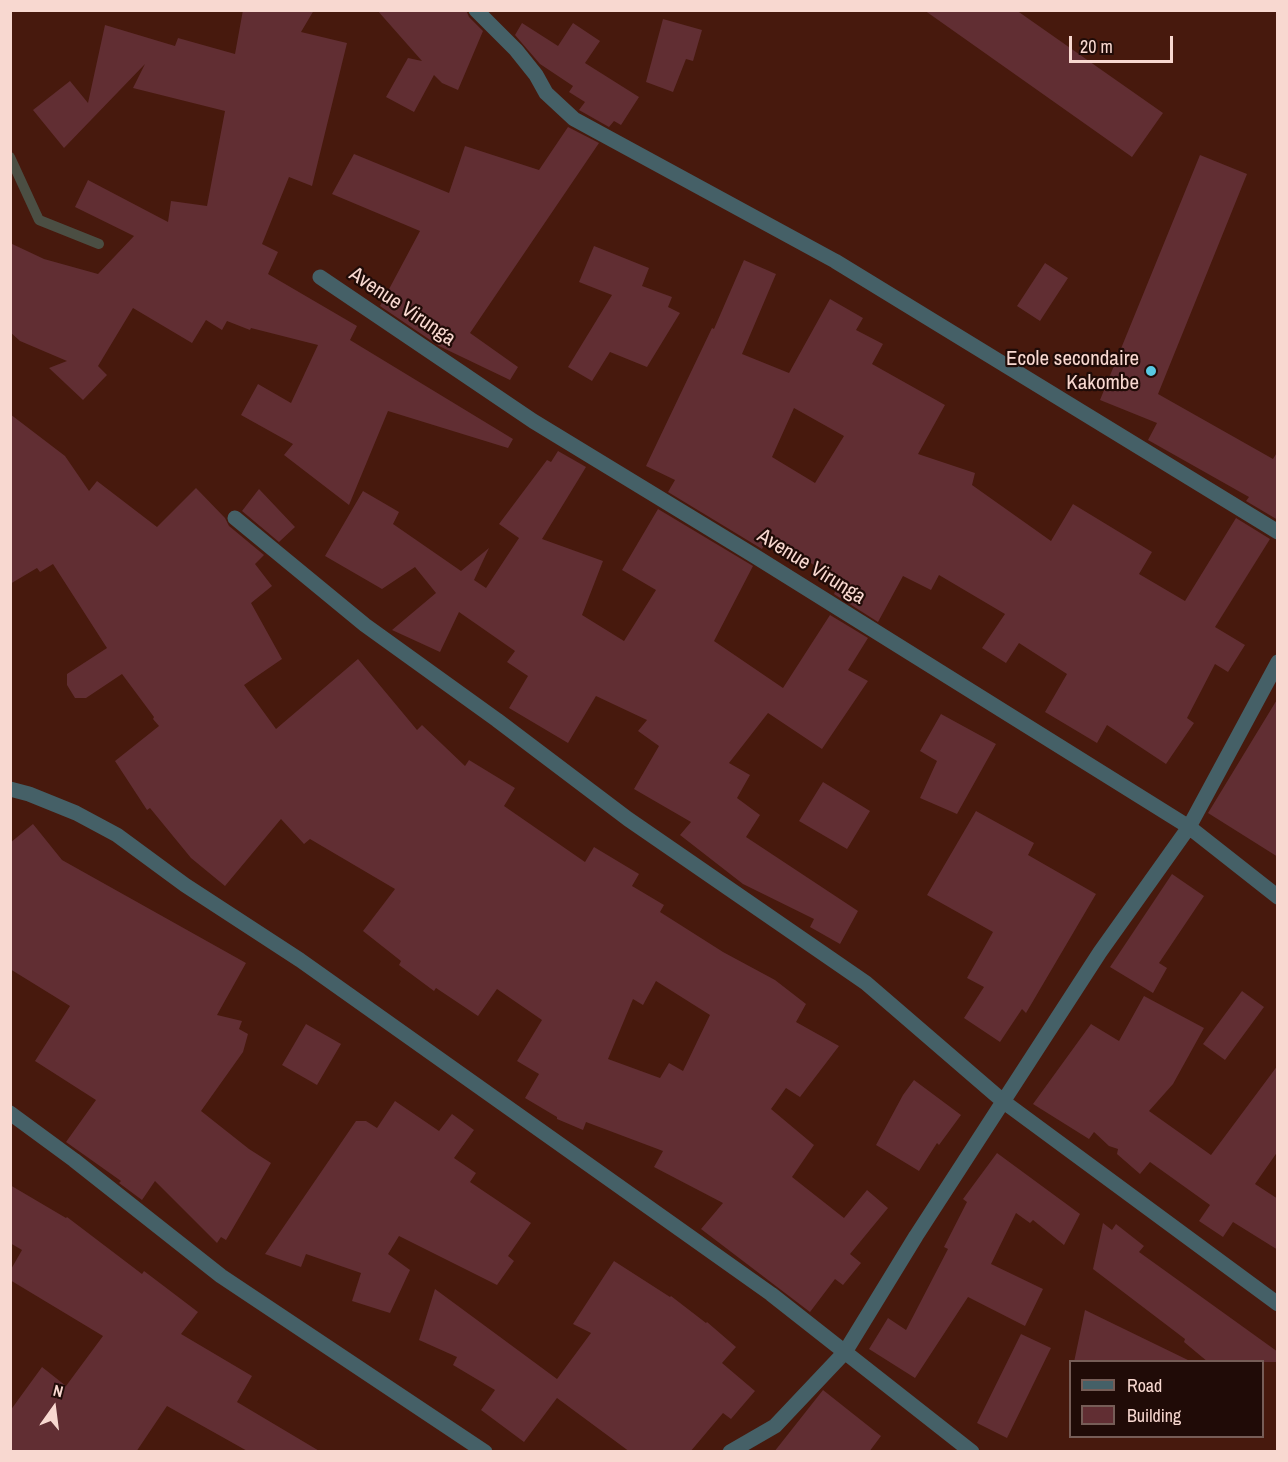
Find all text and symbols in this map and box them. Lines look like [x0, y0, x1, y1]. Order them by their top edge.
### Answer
scale bar [1072, 24, 1176, 62]
text: 20 m [1080, 34, 1113, 59]
street label: Avenue Virunga [344, 262, 460, 352]
place label: Ecole secondaire Kakombe [1006, 346, 1139, 396]
marker: Ecole secondaire Kakombe [1144, 364, 1158, 378]
street label: Avenue Virunga [752, 524, 870, 610]
legend [1069, 1360, 1264, 1438]
text: Road [1127, 1373, 1162, 1398]
north arrow [24, 1378, 84, 1438]
text: N [51, 1379, 66, 1402]
text: Building [1127, 1403, 1181, 1428]

